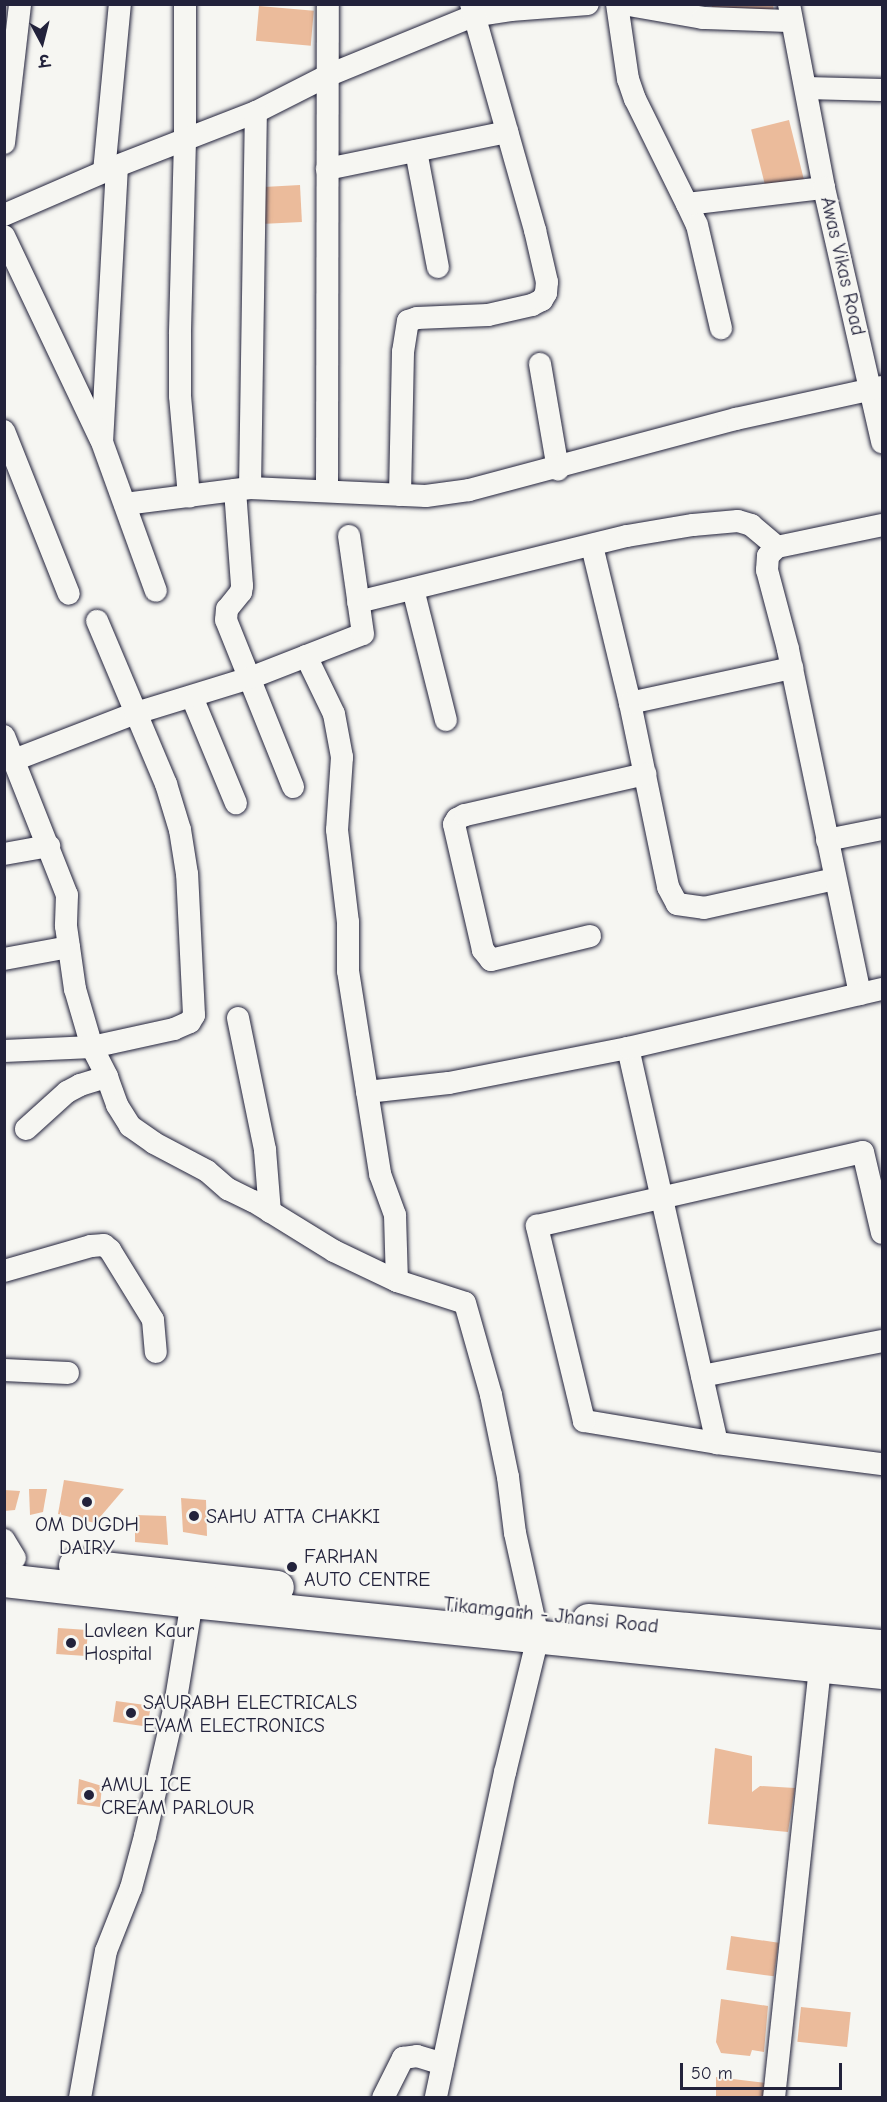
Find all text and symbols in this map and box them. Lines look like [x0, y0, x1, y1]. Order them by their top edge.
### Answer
north arrow [12, 12, 72, 72]
text: उ [38, 50, 51, 69]
street label: Awas Vikas Road [815, 194, 871, 338]
marker: OM DUGDH DAIRY [80, 1495, 94, 1509]
place label: SAHU ATTA CHAKKI [206, 1504, 380, 1528]
marker: SAHU ATTA CHAKKI [187, 1509, 201, 1523]
place label: OM DUGDH DAIRY [35, 1512, 139, 1559]
place label: FARHAN AUTO CENTRE [304, 1544, 430, 1591]
marker: FARHAN AUTO CENTRE [285, 1560, 299, 1574]
street label: Tikamgarh - Jhansi Road [442, 1592, 660, 1638]
place label: Lavleen Kaur Hospital [84, 1619, 194, 1666]
marker: Lavleen Kaur Hospital [62, 1634, 80, 1652]
place label: SAURABH ELECTRICALS EVAM ELECTRONICS [143, 1690, 357, 1737]
marker: SAURABH ELECTRICALS EVAM ELECTRONICS [124, 1706, 138, 1720]
place label: AMUL ICE CREAM PARLOUR [101, 1772, 254, 1819]
marker: AMUL ICE CREAM PARLOUR [82, 1788, 96, 1802]
scale bar [683, 2051, 845, 2089]
text: 50 m [691, 2063, 733, 2084]

